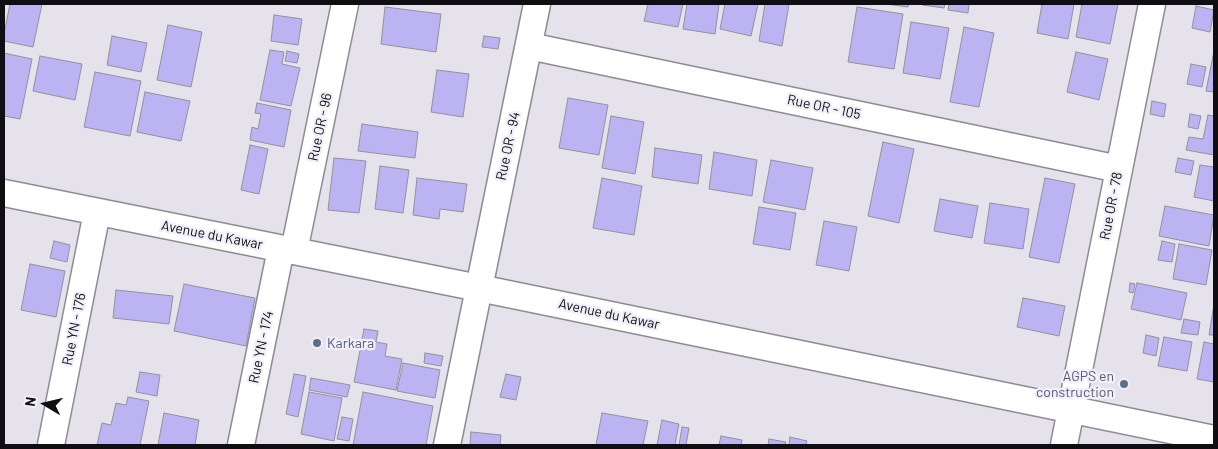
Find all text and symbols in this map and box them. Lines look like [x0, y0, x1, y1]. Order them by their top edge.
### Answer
street label: Rue OR - 96 [305, 91, 335, 163]
street label: Rue OR - 105 [786, 91, 862, 123]
street label: Rue OR - 94 [493, 110, 523, 182]
street label: Rue OR - 78 [1096, 171, 1126, 241]
street label: Avenue du Kawar [160, 217, 264, 253]
street label: Rue YN - 176 [59, 291, 89, 367]
street label: Avenue du Kawar [557, 295, 661, 333]
street label: Rue YN - 174 [245, 309, 277, 385]
place label: Karkara [327, 335, 374, 351]
marker: Karkara [311, 337, 323, 349]
place label: AGPS en construction [1036, 368, 1114, 401]
marker: AGPS en construction [1118, 378, 1130, 390]
north arrow [20, 379, 70, 429]
text: N [21, 396, 39, 408]

